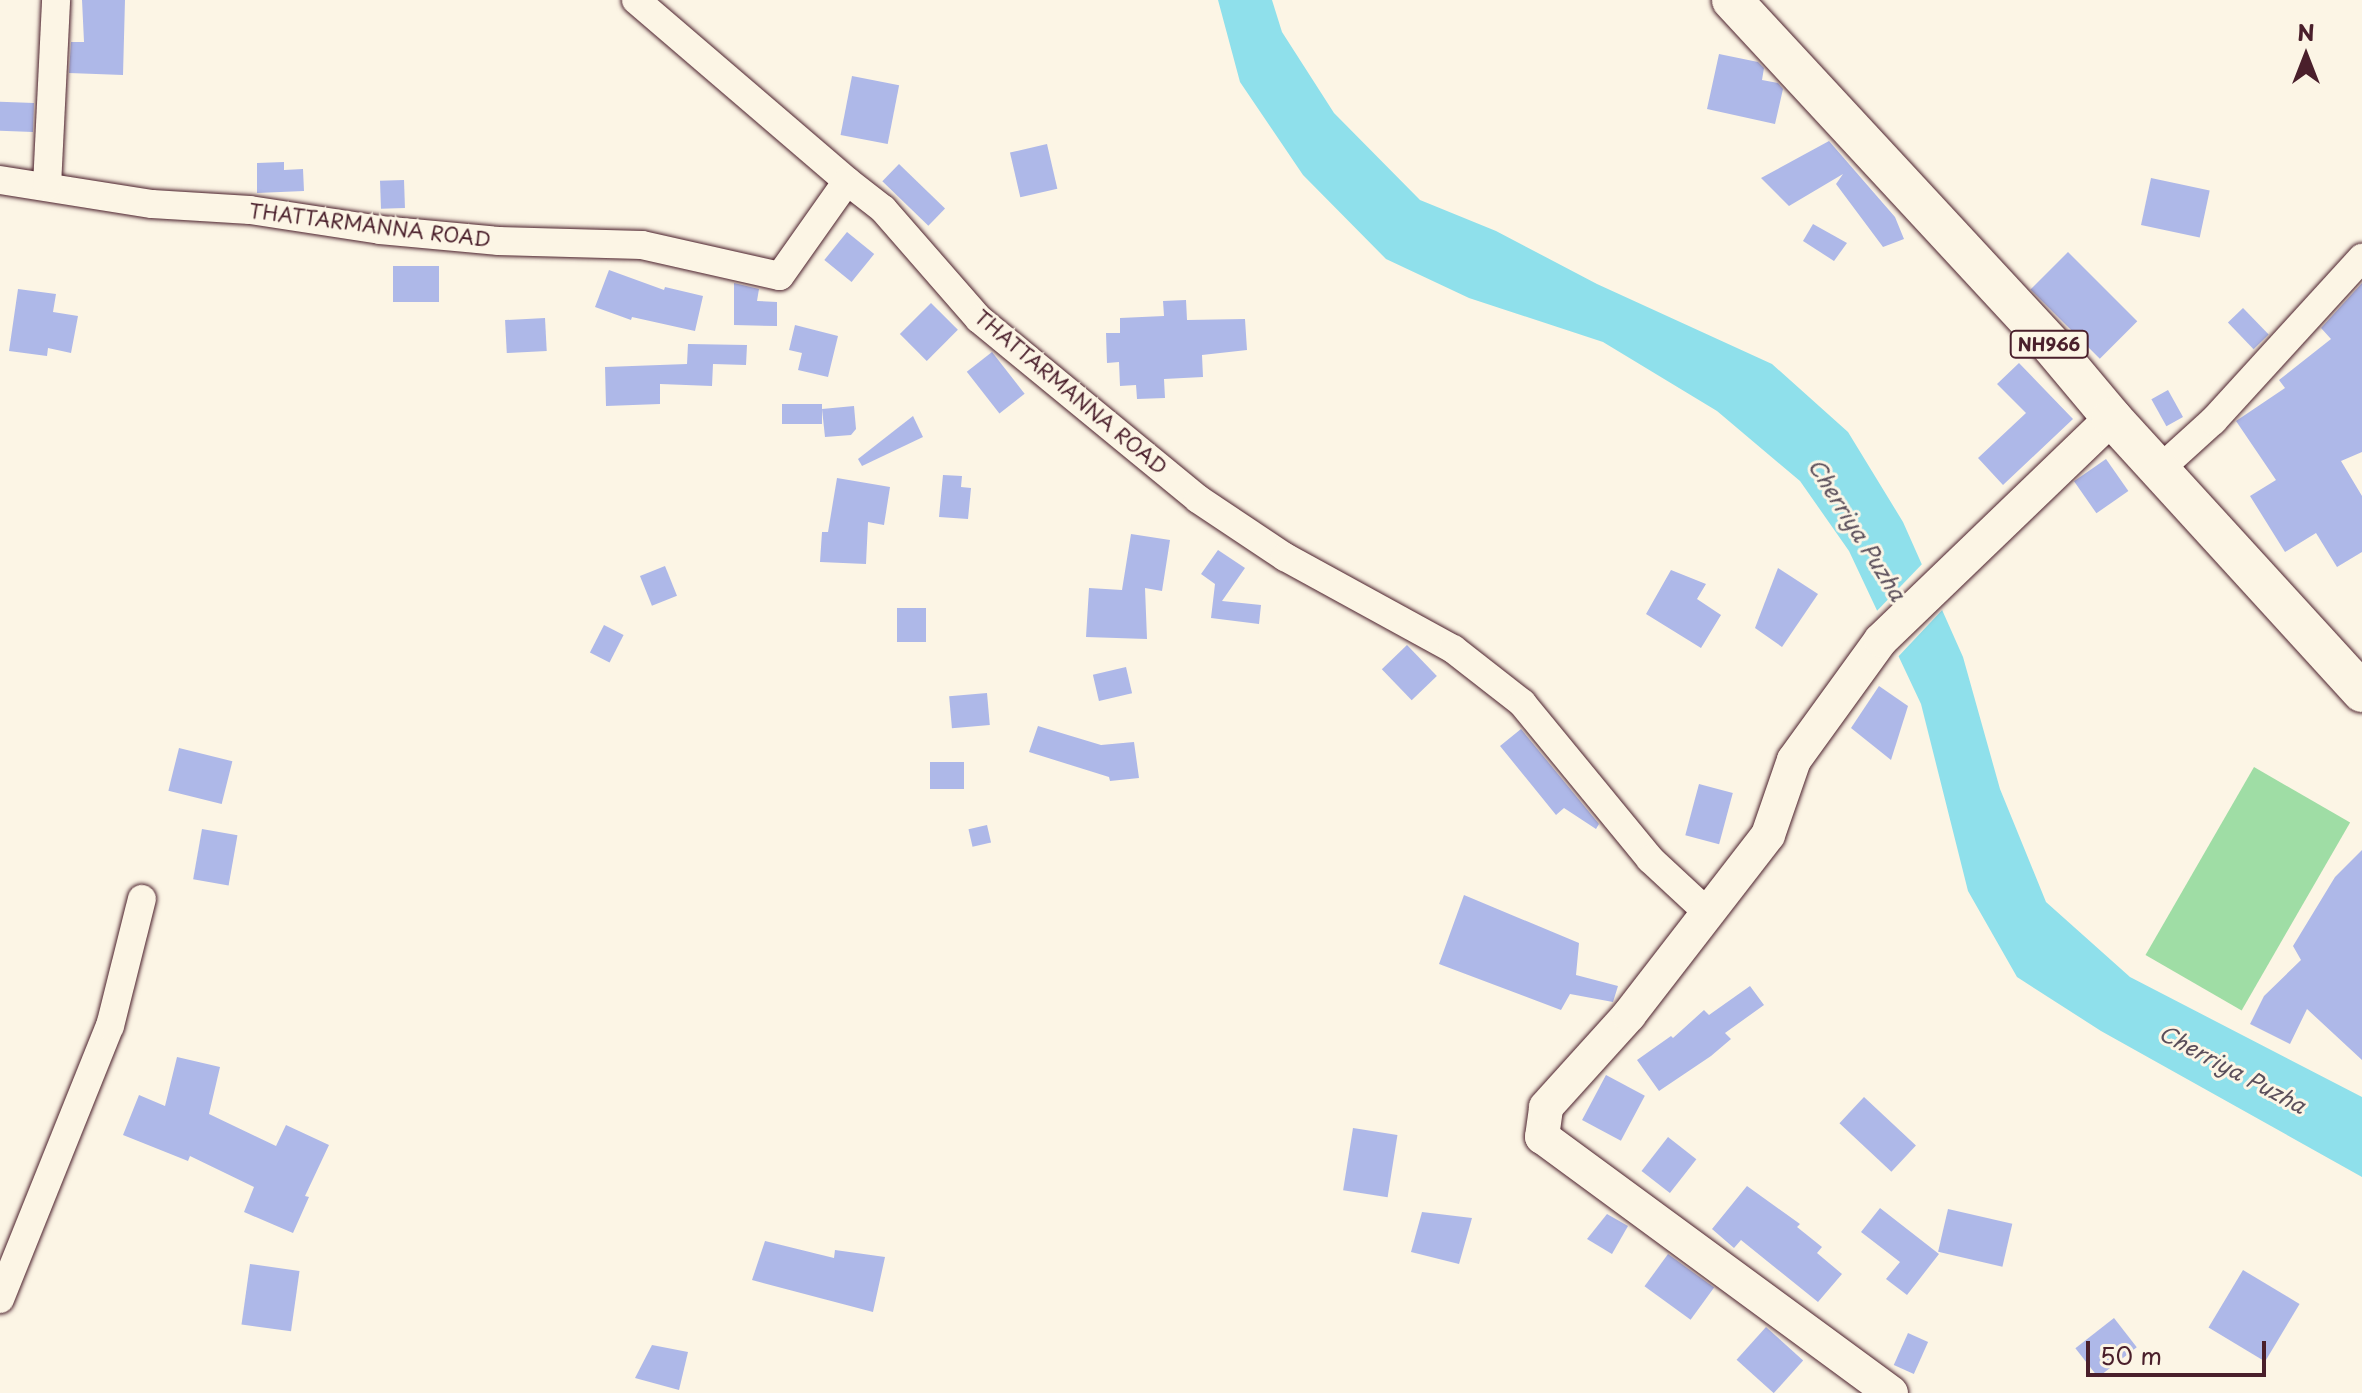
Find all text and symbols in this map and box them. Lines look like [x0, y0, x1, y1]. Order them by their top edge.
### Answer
text: N [2297, 15, 2315, 48]
north arrow [2266, 16, 2346, 96]
street label: THATTARMANNA ROAD [248, 198, 492, 252]
street label: THATTARMANNA ROAD [970, 305, 1172, 479]
road number: NH966 [2009, 330, 2089, 358]
water label: Cherriya Puzha [1803, 453, 1913, 605]
water label: Cherriya Puzha [2155, 1018, 2311, 1118]
scale bar [2090, 1325, 2270, 1375]
text: 50 m [2100, 1337, 2162, 1373]

